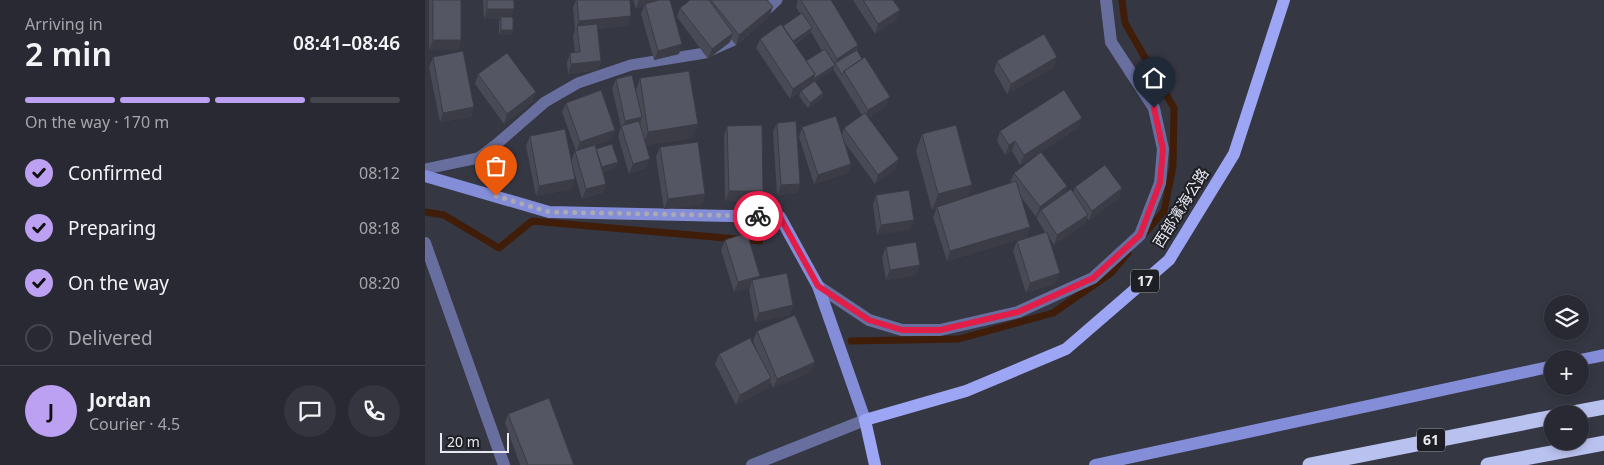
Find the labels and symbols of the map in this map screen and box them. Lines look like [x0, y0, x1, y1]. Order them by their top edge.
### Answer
pin [1133, 57, 1175, 108]
pin [475, 145, 517, 196]
street label: 西部濱海公路 [1148, 164, 1212, 251]
courier [733, 191, 783, 241]
road number: 17 [1131, 270, 1159, 292]
road number: 61 [1417, 428, 1445, 452]
scale bar [440, 430, 509, 453]

